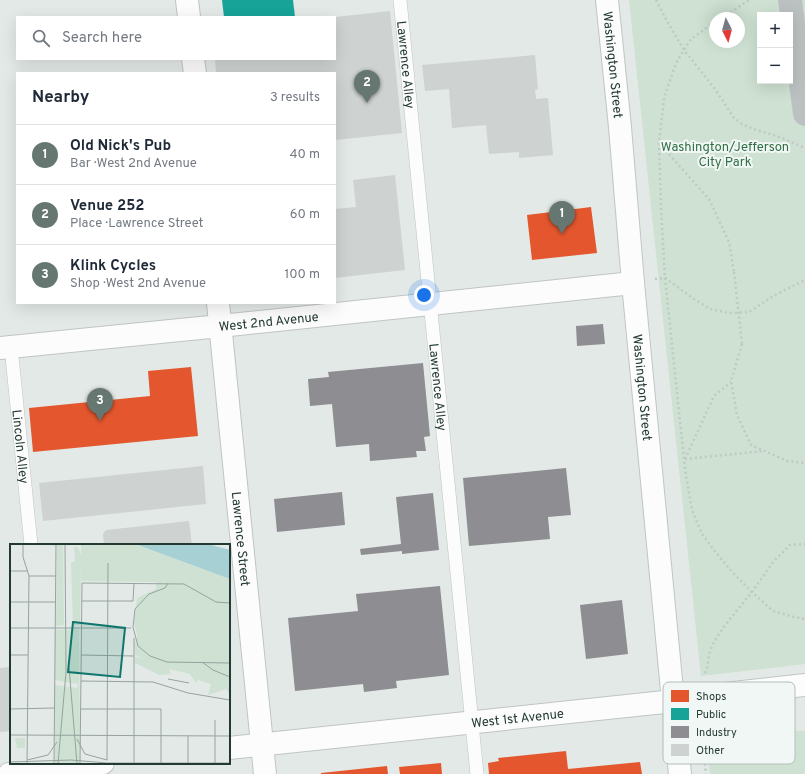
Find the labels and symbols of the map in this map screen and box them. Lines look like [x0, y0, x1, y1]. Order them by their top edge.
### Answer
street label: Washington Street [598, 11, 625, 119]
north arrow [709, 12, 745, 48]
street label: Lawrence Alley [392, 20, 417, 110]
pin: 2 [354, 70, 380, 103]
park label: Washington/Jefferson City Park [661, 140, 789, 171]
pin: 1 [549, 201, 575, 234]
your location [414, 285, 434, 305]
street label: West 2nd Avenue [218, 310, 320, 336]
street label: Washington Street [628, 333, 654, 442]
street label: Lawrence Alley [424, 343, 449, 432]
pin: 3 [87, 388, 113, 421]
street label: Lincoln Alley [7, 409, 31, 485]
street label: Lawrence Street [227, 491, 252, 587]
inset map [10, 544, 230, 764]
legend [663, 682, 795, 764]
text: Shops [696, 690, 726, 704]
street label: West 1st Avenue [471, 707, 565, 732]
text: Public [696, 708, 726, 722]
text: Industry [696, 726, 737, 740]
text: Other [696, 744, 725, 758]

